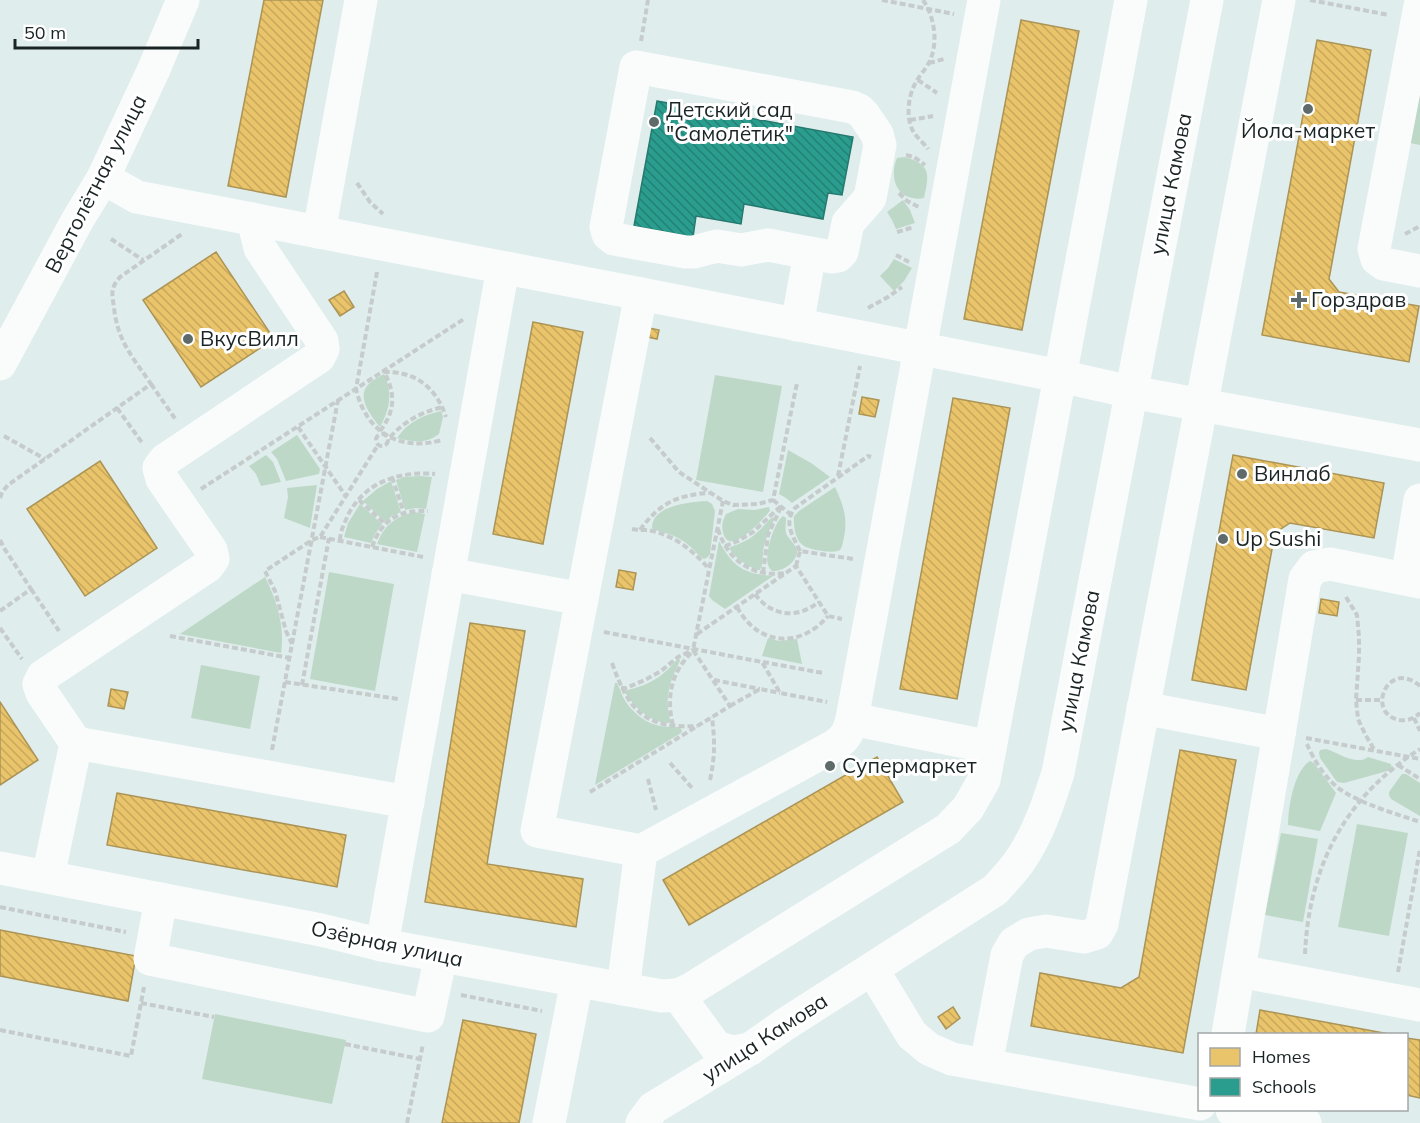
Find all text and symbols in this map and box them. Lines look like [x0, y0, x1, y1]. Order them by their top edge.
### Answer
scale bar [15, 12, 198, 50]
text: 50 m [24, 21, 66, 44]
street label: Вертолётная улица [39, 90, 151, 277]
place label: Детский сад "Самолётик" [666, 96, 793, 146]
marker: Йола-маркет [1301, 102, 1315, 116]
street label: улица Камова [1144, 111, 1197, 257]
marker: Детский сад "Самолётик" [647, 115, 661, 129]
place label: Йола-маркет [1241, 117, 1375, 143]
place label: Горздрав [1311, 286, 1406, 312]
marker: Горздрав [1292, 293, 1306, 307]
place label: ВкусВилл [200, 325, 299, 351]
marker: ВкусВилл [181, 332, 195, 346]
place label: Винлаб [1254, 460, 1331, 486]
marker: Винлаб [1235, 467, 1249, 481]
place label: Up Sushi [1235, 525, 1321, 551]
marker: Up Sushi [1216, 532, 1230, 546]
street label: улица Камова [1052, 588, 1105, 734]
place label: Супермаркет [842, 752, 977, 778]
marker: Супермаркет [823, 759, 837, 773]
street label: Озёрная улица [309, 914, 466, 972]
street label: улица Камова [697, 987, 832, 1087]
legend [1198, 1033, 1408, 1111]
text: Homes [1252, 1045, 1311, 1068]
text: Schools [1252, 1075, 1317, 1098]

